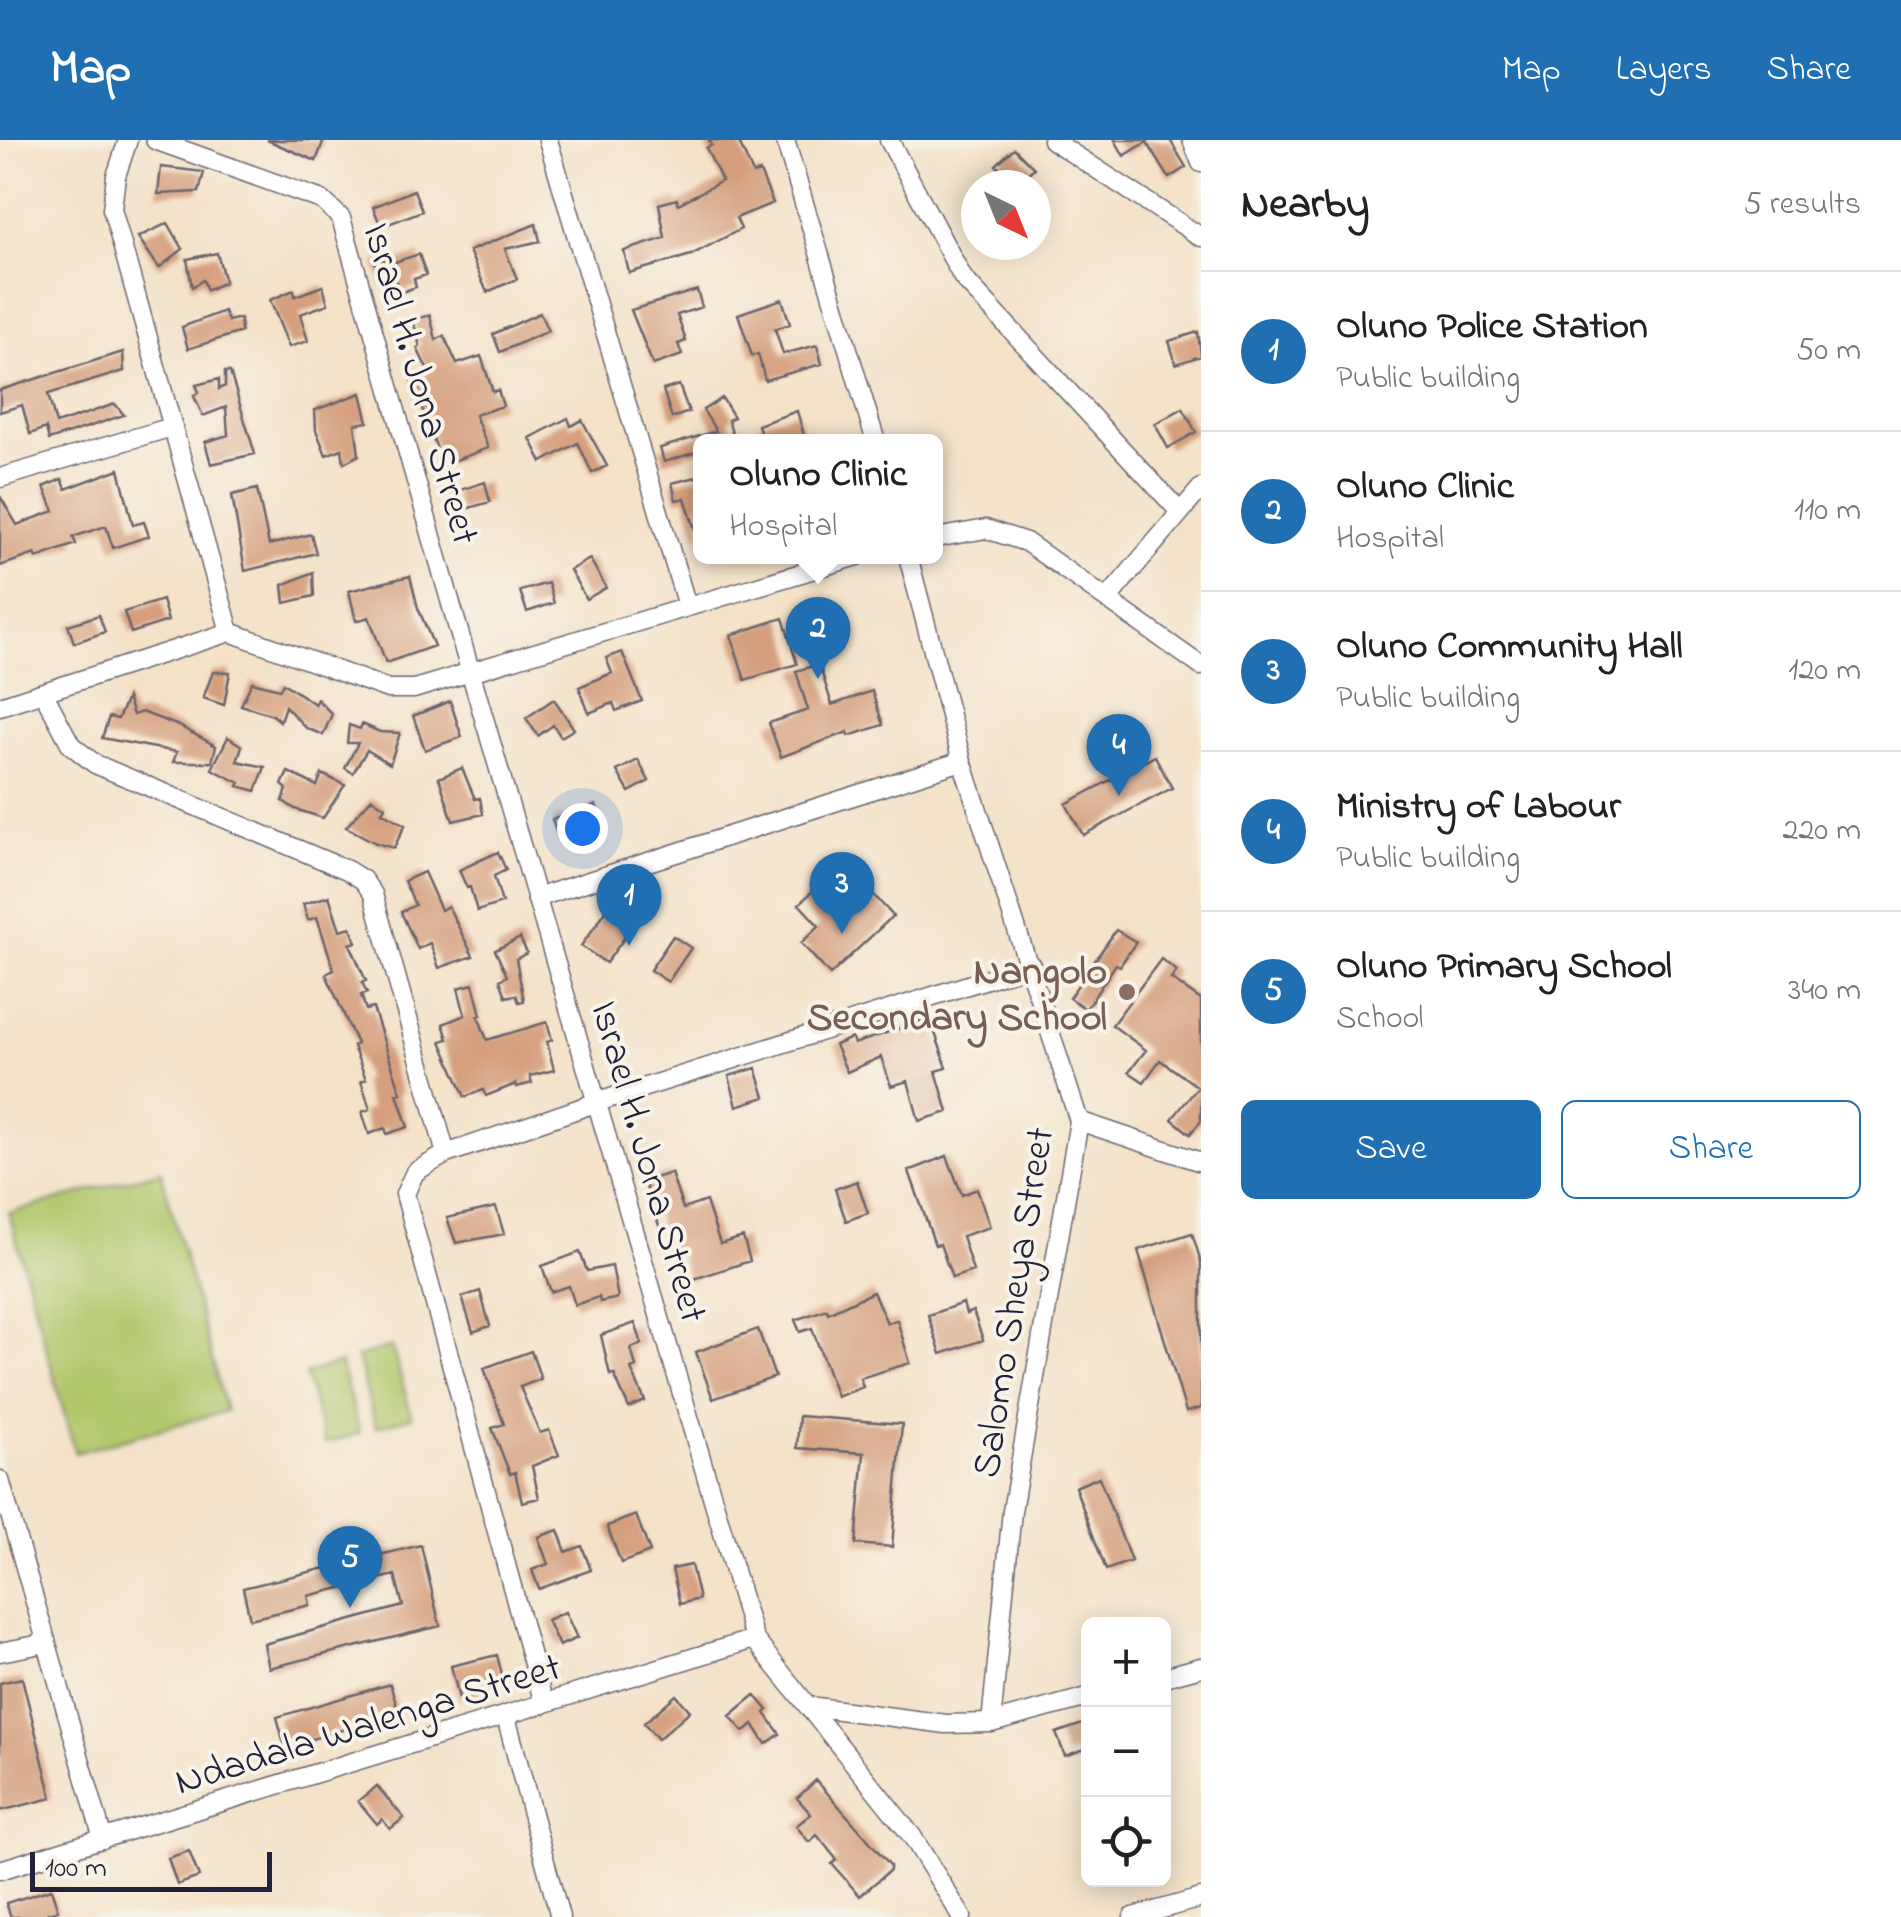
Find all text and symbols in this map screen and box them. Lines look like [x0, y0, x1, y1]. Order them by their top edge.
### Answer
text: Map [50, 35, 131, 105]
text: Map [1502, 45, 1561, 96]
text: Layers [1616, 45, 1711, 96]
text: Share [1766, 45, 1851, 96]
north arrow [961, 170, 1051, 260]
text: Nearby [1241, 175, 1369, 236]
text: 5 results [1744, 182, 1861, 229]
street label: Israel H. Jona Street [345, 216, 493, 552]
text: Oluno Police Station [1336, 300, 1648, 356]
text: 1 [1268, 328, 1279, 375]
text: 50 m [1796, 328, 1861, 375]
text: Public building [1336, 356, 1520, 403]
popup [693, 434, 943, 564]
text: Oluno Clinic [729, 448, 907, 504]
text: Oluno Clinic [1336, 460, 1514, 516]
text: 2 [1266, 488, 1281, 535]
text: 110 m [1794, 488, 1861, 535]
text: Hospital [729, 504, 837, 551]
text: Hospital [1336, 516, 1444, 563]
pin: 2 [786, 596, 850, 679]
text: Oluno Community Hall [1336, 620, 1683, 676]
text: 3 [1267, 648, 1280, 695]
text: 120 m [1788, 648, 1861, 695]
text: Public building [1336, 676, 1520, 723]
pin: 4 [1086, 714, 1152, 796]
text: Ministry of Labour [1336, 780, 1621, 836]
your location [557, 803, 608, 854]
text: 4 [1267, 808, 1280, 855]
text: 220 m [1783, 808, 1861, 855]
text: Public building [1336, 836, 1520, 883]
pin: 3 [810, 852, 874, 934]
pin: 1 [596, 864, 662, 946]
text: Oluno Primary School [1336, 940, 1672, 996]
place label: Nangolo Secondary School [807, 944, 1107, 1049]
text: 5 [1264, 968, 1283, 1015]
text: 340 m [1788, 968, 1861, 1015]
marker: Nangolo Secondary School [1116, 981, 1138, 1003]
street label: Israel H. Jona Street [573, 994, 721, 1330]
text: School [1336, 996, 1424, 1043]
button: Save [1241, 1100, 1541, 1199]
button: Share [1561, 1100, 1861, 1199]
street label: Salomo Sheya Street [959, 1123, 1072, 1482]
pin: 5 [318, 1526, 382, 1608]
map controls [1081, 1617, 1171, 1887]
button: + [1081, 1617, 1171, 1707]
street label: Ndadala Walenga Street [168, 1639, 569, 1813]
button: − [1081, 1707, 1171, 1797]
button: locate [1081, 1797, 1171, 1887]
scale bar [30, 1847, 272, 1892]
text: 100 m [45, 1849, 107, 1890]

